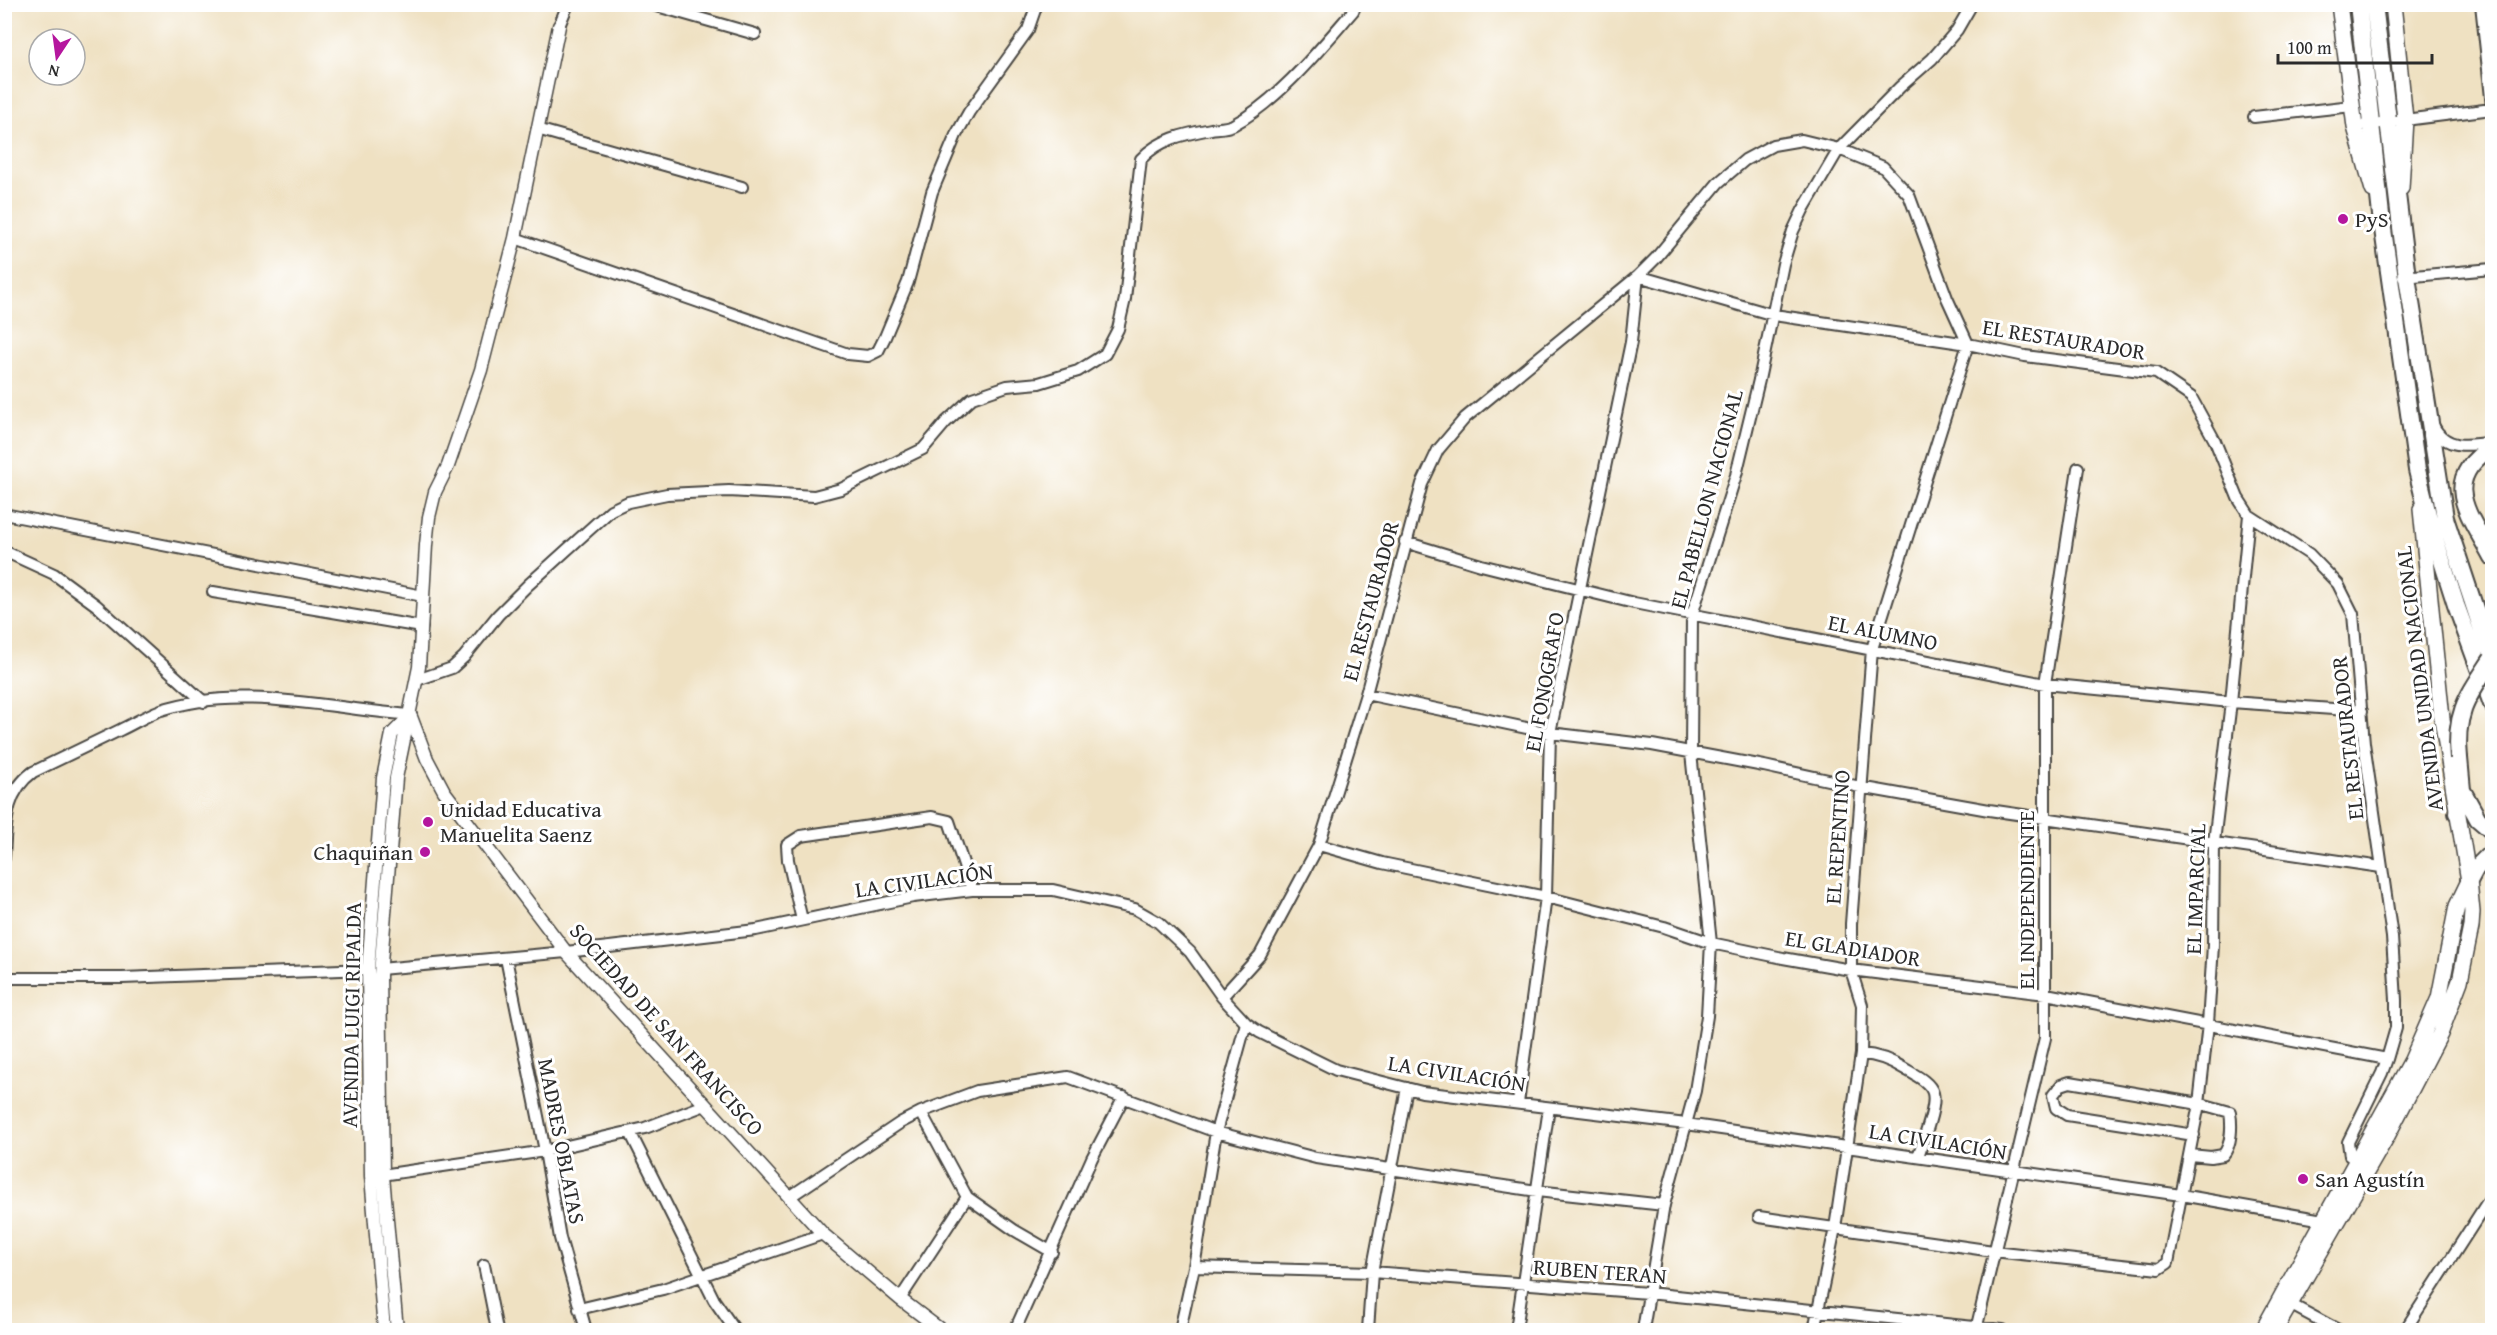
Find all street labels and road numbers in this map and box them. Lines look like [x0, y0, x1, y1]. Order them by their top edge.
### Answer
street label: EL RESTAURADOR [1980, 310, 2148, 368]
street label: EL PABELLON NACIONAL [1661, 385, 1751, 612]
street label: EL RESTAURADOR [1333, 517, 1407, 685]
street label: AVENIDA UNIDAD NACIONAL [2387, 544, 2451, 813]
street label: EL ALUMNO [1825, 606, 1941, 658]
street label: EL FONOGRAFO [1516, 609, 1572, 755]
street label: EL RESTAURADOR [2322, 654, 2372, 822]
street label: EL REPENTINO [1816, 769, 1858, 905]
street label: EL INDEPENDIENTE [2010, 811, 2042, 989]
street label: EL IMPARCIAL [2177, 823, 2213, 955]
street label: LA CIVILACIÓN [853, 854, 995, 906]
street label: AVENIDA LUIGI RIPALDA [333, 901, 369, 1128]
street label: SOCIEDAD DE SAN FRANCISCO [563, 915, 771, 1143]
street label: EL GLADIADOR [1783, 922, 1923, 975]
street label: LA CIVILACIÓN [1386, 1046, 1528, 1100]
street label: MADRES OBLATAS [530, 1055, 594, 1227]
street label: LA CIVILACIÓN [1867, 1114, 2009, 1168]
street label: RUBEN TERAN [1532, 1250, 1668, 1292]

